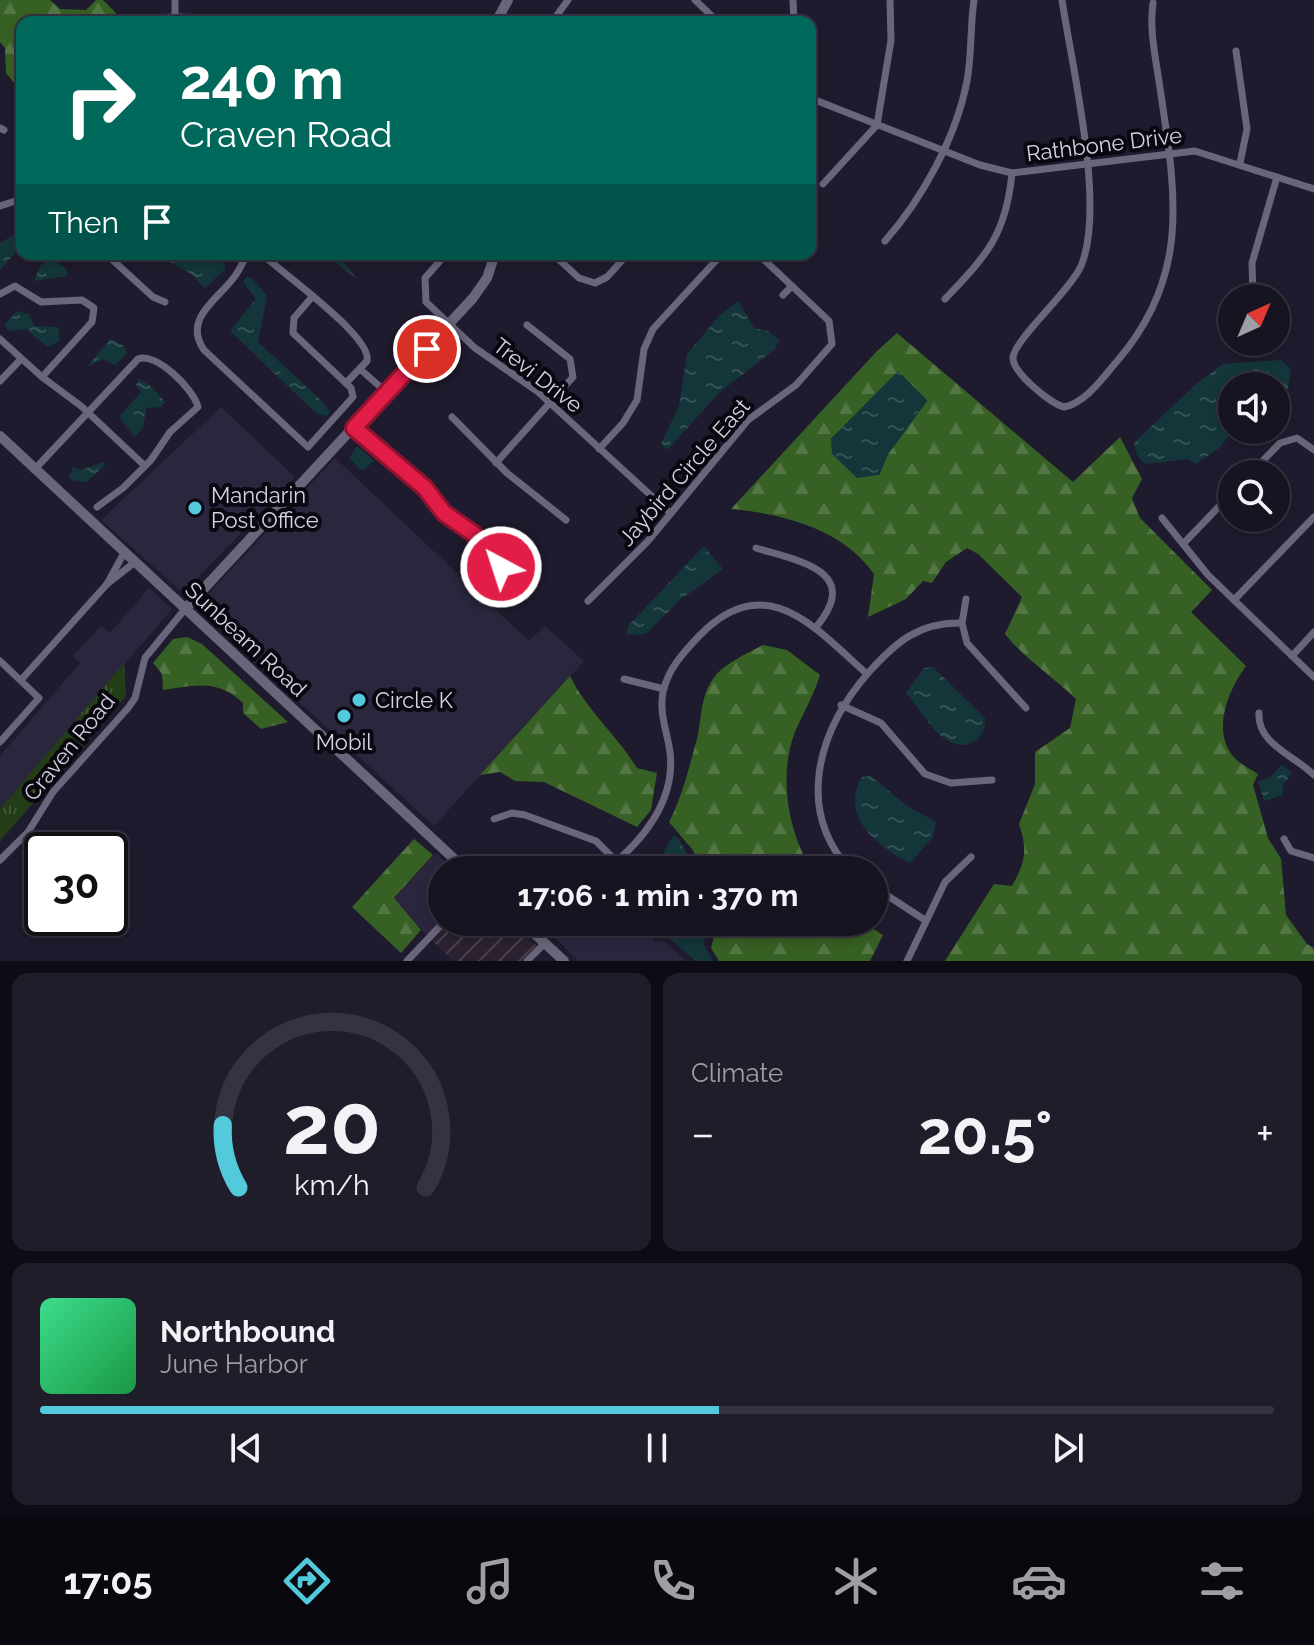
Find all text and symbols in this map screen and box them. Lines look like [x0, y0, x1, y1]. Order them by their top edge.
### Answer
text: 240 m [180, 46, 344, 112]
icon: right [48, 48, 152, 152]
text: Craven Road [180, 113, 393, 155]
street label: Rathbone Drive [1025, 122, 1183, 166]
icon: arrive [135, 200, 179, 244]
text: Then [48, 205, 119, 240]
north arrow [1218, 284, 1290, 356]
map controls [1218, 284, 1290, 532]
pin [393, 315, 461, 383]
icon: arrive [405, 327, 449, 371]
street label: Trevi Drive [488, 332, 588, 418]
button: sound [1218, 372, 1290, 444]
street label: Jaybird Circle East [613, 393, 755, 551]
button: search [1218, 460, 1290, 532]
place label: Mandarin Post Office [211, 482, 319, 533]
marker: Mandarin Post Office [186, 499, 204, 517]
position arrow [459, 525, 543, 609]
street label: Sunbeam Road [180, 576, 312, 702]
place label: Circle K [375, 687, 454, 713]
street label: Craven Road [18, 688, 120, 806]
marker: Circle K [350, 691, 368, 709]
marker: Mobil [335, 707, 353, 725]
place label: Mobil [316, 729, 372, 755]
speed limit sign: 30 [24, 832, 128, 936]
text: 17:06 · 1 min · 370 m [518, 878, 798, 913]
text: Climate [691, 1058, 783, 1088]
text: 20 [283, 1076, 380, 1173]
text: 20.5° [918, 1098, 1052, 1168]
text: − [691, 1108, 715, 1159]
text: + [1256, 1108, 1274, 1159]
text: km/h [294, 1168, 369, 1202]
text: Northbound [160, 1314, 335, 1349]
text: June Harbor [160, 1349, 308, 1379]
icon: previous [224, 1426, 268, 1470]
icon: pause [635, 1426, 679, 1470]
icon: next [1046, 1426, 1090, 1470]
icon: directions [279, 1553, 335, 1609]
icon: music [462, 1553, 518, 1609]
icon: phone [645, 1553, 701, 1609]
icon: climate [828, 1553, 884, 1609]
icon: car [1011, 1553, 1067, 1609]
icon: filters [1194, 1553, 1250, 1609]
text: 17:05 [64, 1560, 152, 1602]

